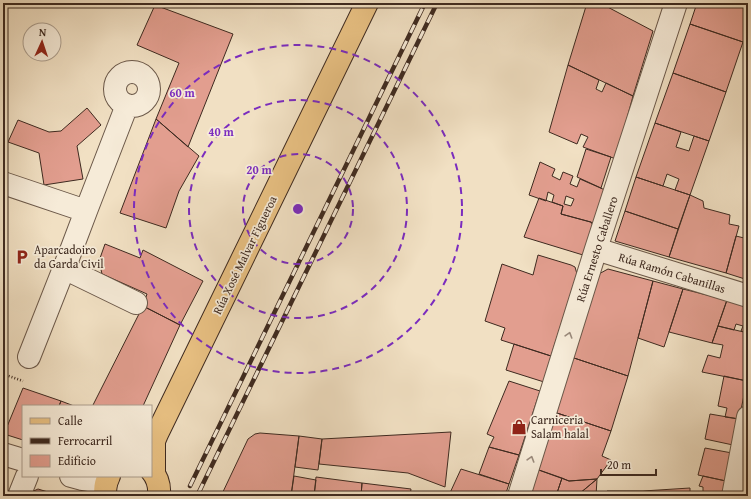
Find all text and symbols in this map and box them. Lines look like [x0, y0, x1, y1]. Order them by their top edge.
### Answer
north arrow [22, 22, 62, 62]
text: N [38, 24, 47, 40]
text: 60 m [169, 84, 195, 101]
text: 40 m [208, 123, 234, 140]
text: 20 m [246, 161, 272, 178]
street label: Rúa Xosé Malvar Figueroa [208, 192, 281, 317]
street label: Rúa Ernesto Caballero [571, 194, 622, 304]
centre of rings [291, 202, 305, 216]
place label: Aparcadoiro da Garda Civil [34, 241, 104, 272]
parking icon: Aparcadoiro da Garda Civil [13, 248, 31, 266]
street label: Rúa Ramón Cabanillas [617, 248, 728, 297]
one-way arrow [565, 331, 573, 338]
legend [22, 405, 152, 477]
place label: Carniceria Salam halal [531, 411, 589, 442]
text: Calle [58, 412, 83, 429]
shop icon: Carniceria Salam halal [510, 418, 528, 436]
text: Ferrocarril [58, 432, 113, 449]
scale bar [601, 451, 656, 477]
text: Edificio [58, 452, 96, 469]
one-way arrow [526, 455, 535, 462]
text: 20 m [607, 456, 631, 473]

